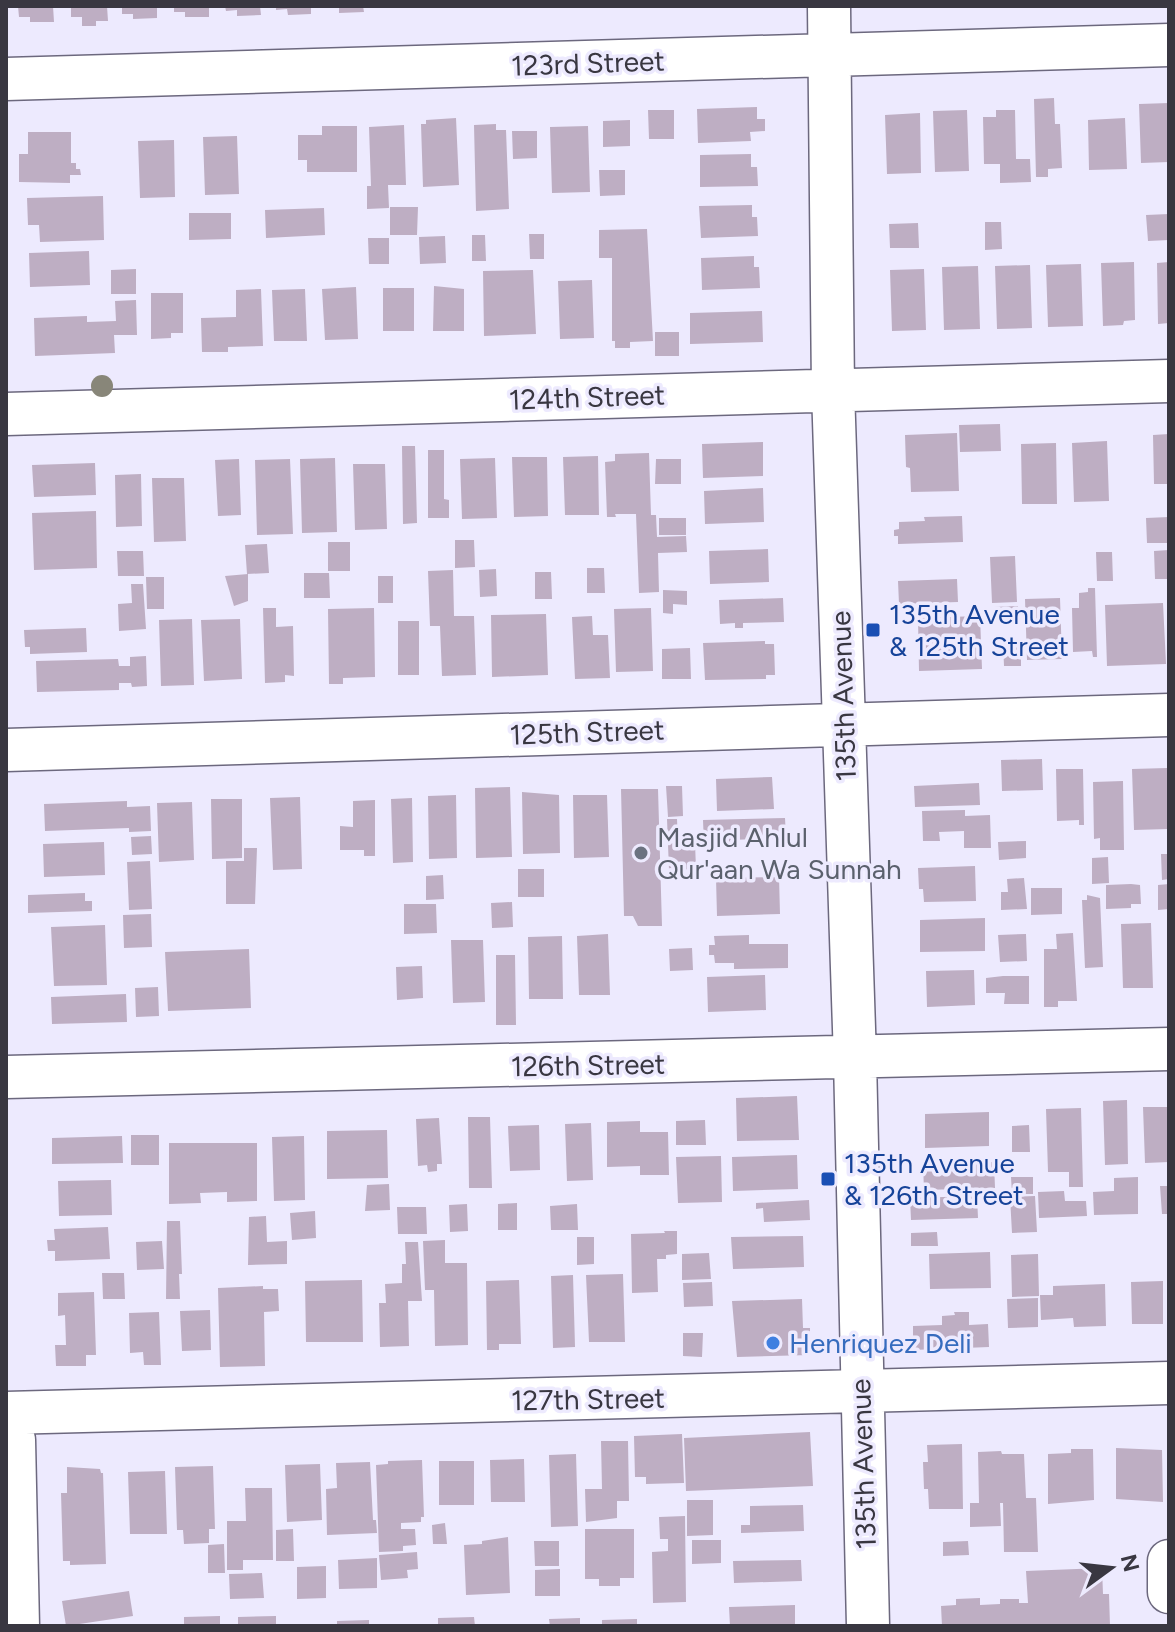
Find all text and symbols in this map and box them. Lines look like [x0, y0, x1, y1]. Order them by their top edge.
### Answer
street label: 123rd Street [511, 43, 665, 83]
street label: 124th Street [508, 377, 666, 417]
place label: 135th Avenue & 125th Street [889, 597, 1069, 663]
street label: 135th Avenue [823, 610, 863, 782]
marker: 135th Avenue & 125th Street [864, 621, 882, 639]
street label: 125th Street [509, 712, 665, 752]
place label: Masjid Ahlul Qur'aan Wa Sunnah [657, 820, 902, 886]
marker: Masjid Ahlul Qur'aan Wa Sunnah [632, 844, 650, 862]
street label: 126th Street [510, 1047, 666, 1083]
place label: 135th Avenue & 126th Street [844, 1146, 1024, 1212]
marker: 135th Avenue & 126th Street [819, 1170, 837, 1188]
place label: Henriquez Deli [789, 1326, 972, 1360]
marker: Henriquez Deli [764, 1334, 782, 1352]
street label: 135th Avenue [843, 1378, 883, 1550]
street label: 127th Street [511, 1381, 665, 1417]
north arrow [1071, 1528, 1151, 1608]
text: N [1115, 1551, 1145, 1575]

